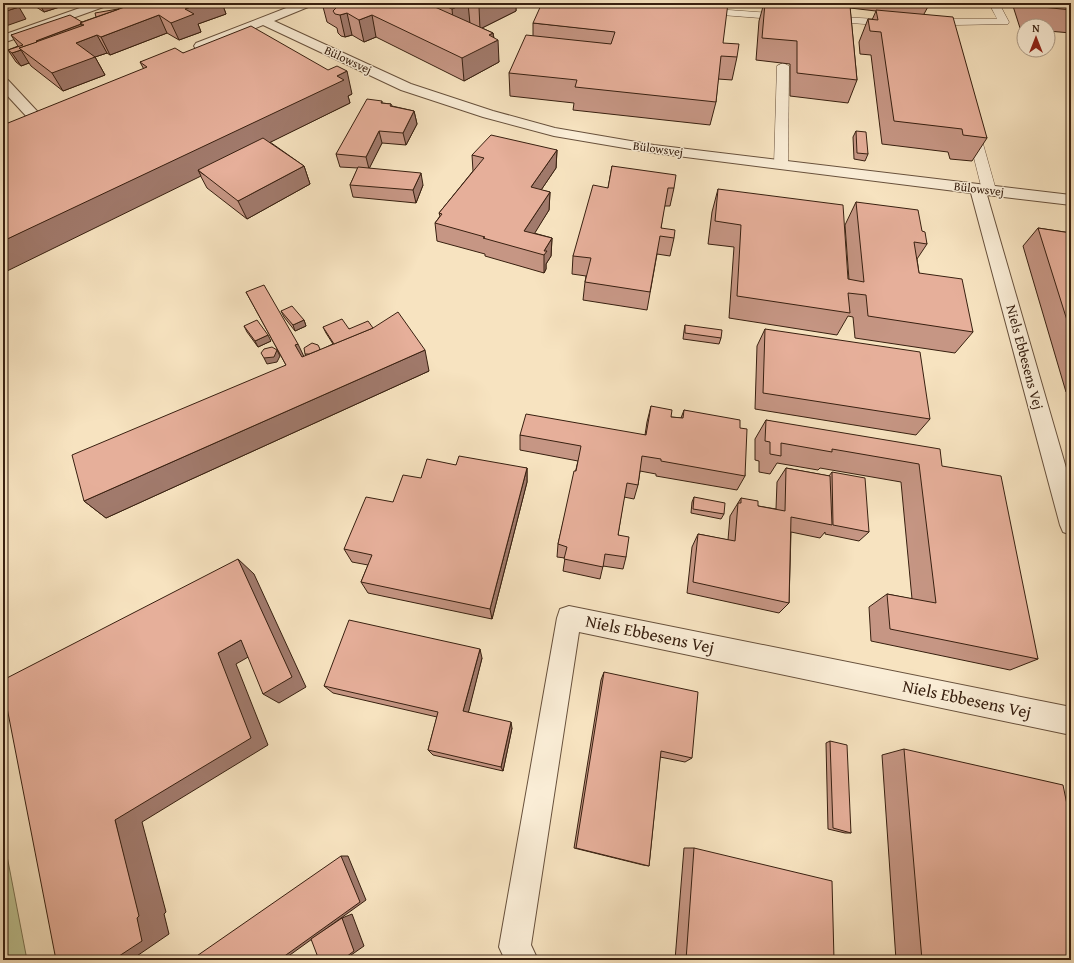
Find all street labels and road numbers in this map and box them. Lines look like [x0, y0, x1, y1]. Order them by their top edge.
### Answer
street label: Bülowsvej [322, 41, 375, 78]
street label: Bülowsvej [632, 137, 684, 160]
street label: Bülowsvej [953, 177, 1005, 200]
street label: Niels Ebbesens Vej [1001, 302, 1049, 412]
street label: Niels Ebbesens Vej [584, 608, 717, 659]
street label: Niels Ebbesens Vej [901, 673, 1034, 724]

